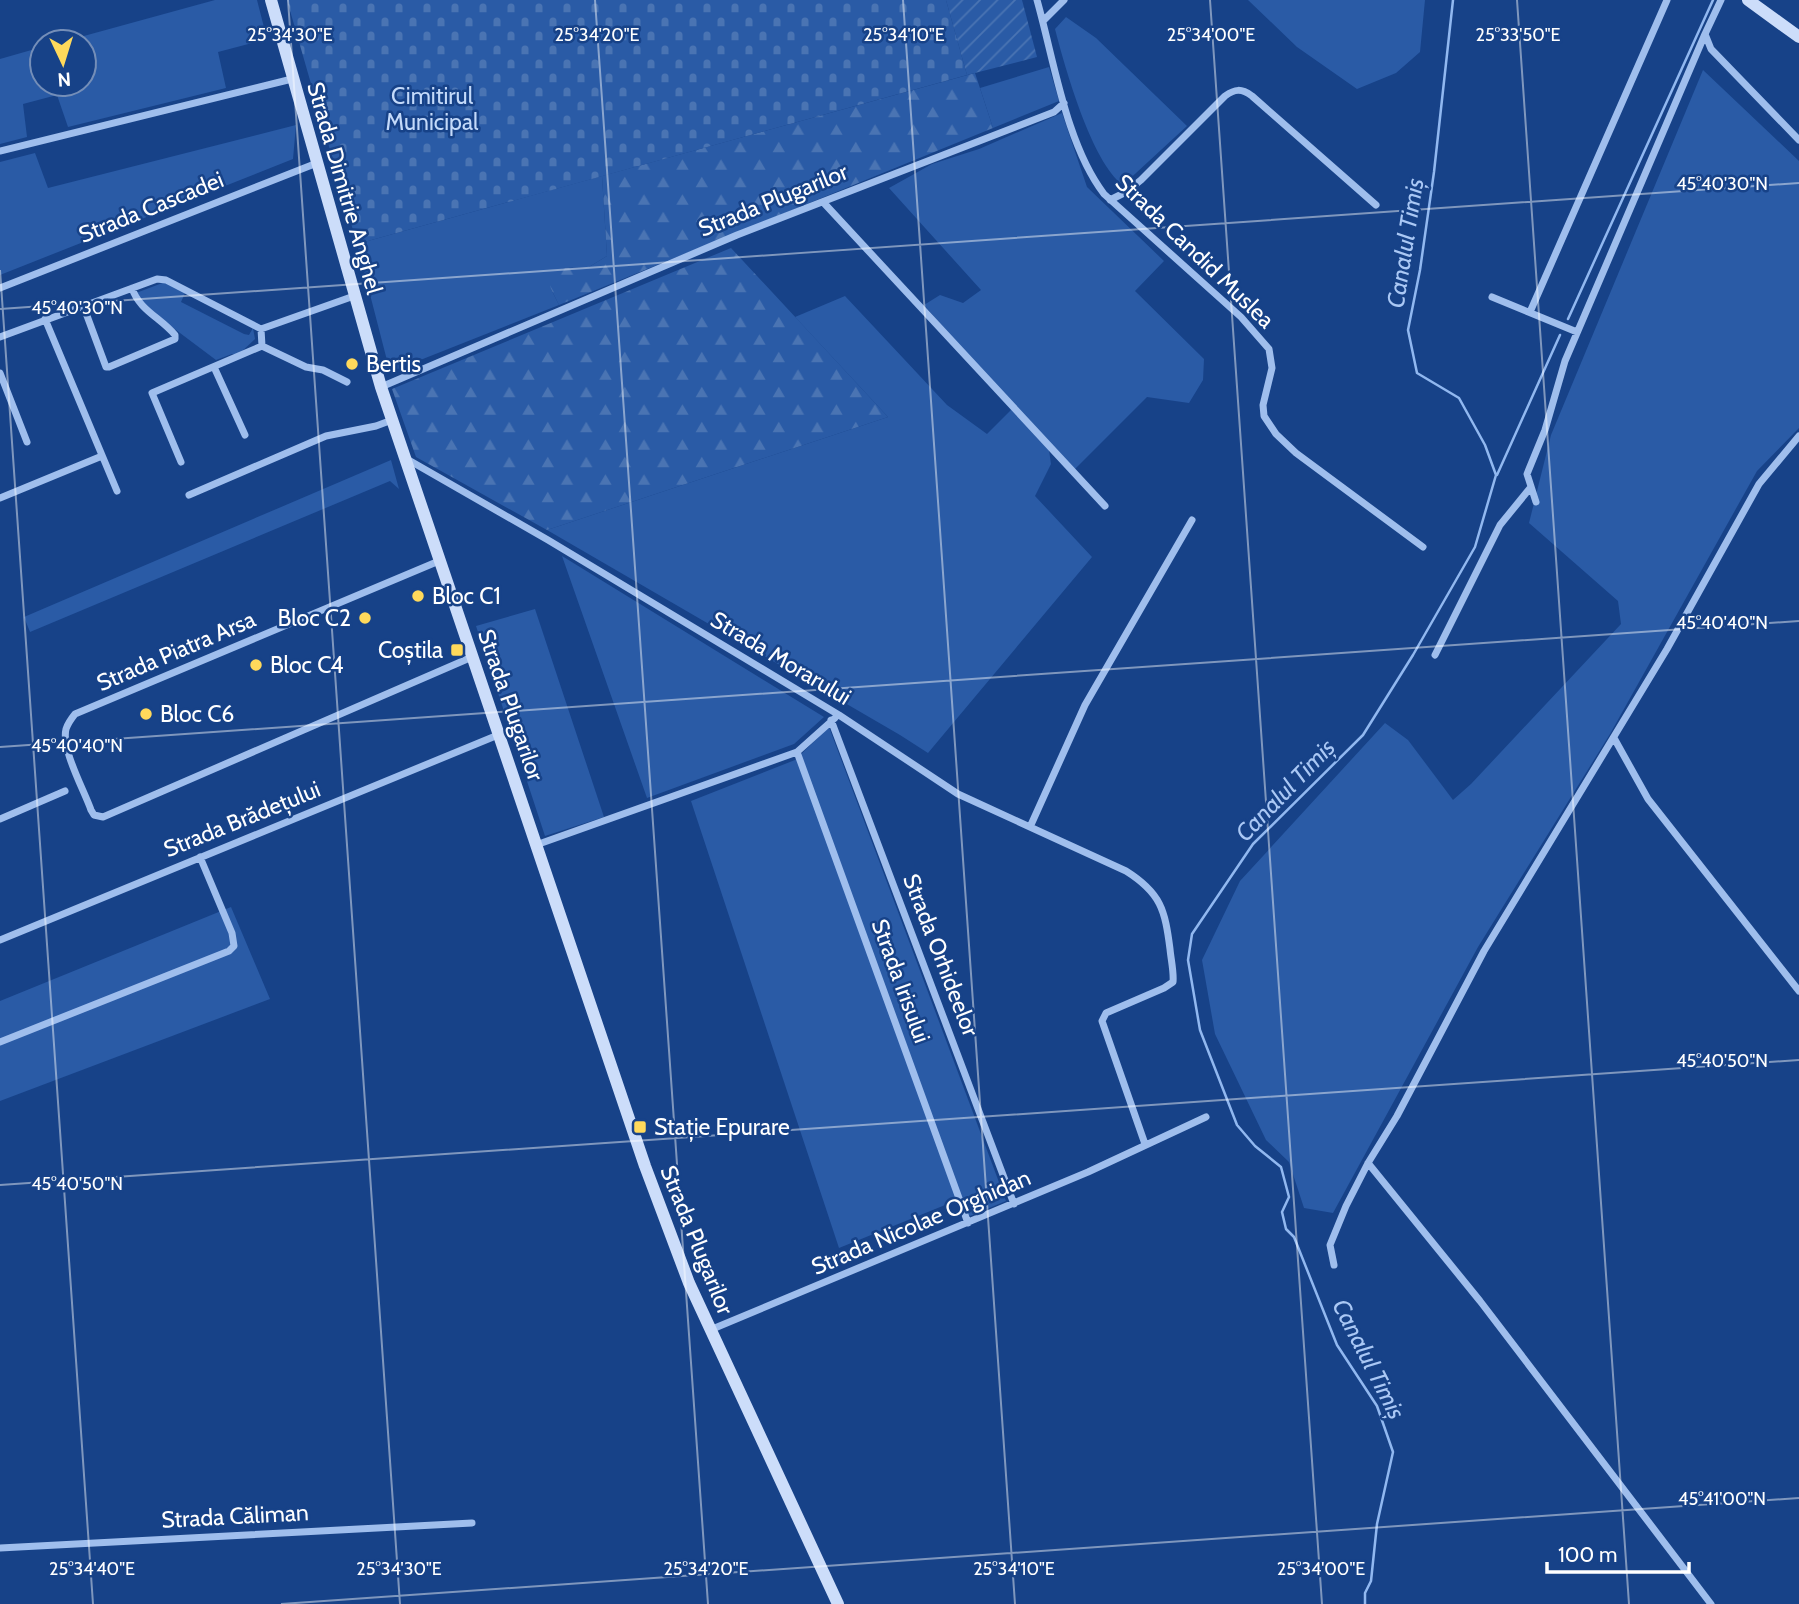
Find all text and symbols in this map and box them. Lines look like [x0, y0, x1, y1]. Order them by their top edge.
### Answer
text: 25°34'30"E [247, 24, 333, 46]
text: 25°34'20"E [554, 24, 640, 46]
text: 25°34'10"E [863, 24, 945, 46]
text: 25°34'00"E [1167, 24, 1255, 46]
text: 25°33'50"E [1475, 24, 1561, 46]
north arrow [28, 28, 98, 98]
text: N [57, 68, 72, 91]
street label: Strada Dimitrie Anghel [301, 79, 389, 298]
park label: Cimitirul Municipal [386, 82, 479, 136]
street label: Strada Plugarilor [694, 157, 852, 243]
street label: Strada Cascadei [75, 165, 227, 249]
street label: Strada Candid Muslea [1110, 168, 1280, 334]
text: 45°40'30"N [1676, 173, 1768, 195]
water label: Canalul Timiș [1380, 176, 1430, 310]
text: 45°40'30"N [31, 297, 123, 319]
place label: Bertis [366, 350, 421, 378]
marker: Bertis [344, 356, 360, 372]
place label: Bloc C1 [432, 582, 501, 610]
marker: Bloc C1 [410, 588, 426, 604]
place label: Bloc C2 [278, 604, 351, 632]
street label: Strada Piatra Arsa [92, 605, 260, 697]
street label: Strada Morarului [706, 605, 856, 711]
marker: Bloc C2 [357, 610, 373, 626]
text: 45°40'40"N [1676, 612, 1768, 634]
street label: Strada Plugarilor [472, 626, 550, 785]
place label: Coștila [378, 636, 443, 665]
marker: Coștila [449, 642, 465, 658]
place label: Bloc C4 [270, 651, 344, 679]
marker: Bloc C4 [248, 657, 264, 673]
place label: Bloc C6 [160, 700, 234, 728]
marker: Bloc C6 [138, 706, 154, 722]
water label: Canalul Timiș [1229, 733, 1341, 847]
text: 45°40'40"N [31, 735, 123, 757]
street label: Strada Brădețului [160, 775, 325, 864]
street label: Strada Orhideelor [897, 870, 985, 1041]
street label: Strada Irisului [866, 915, 936, 1047]
text: 45°40'50"N [1676, 1050, 1768, 1072]
place label: Stație Epurare [654, 1113, 790, 1142]
marker: Stație Epurare [632, 1119, 648, 1135]
street label: Strada Plugarilor [654, 1161, 740, 1319]
street label: Strada Nicolae Orghidan [807, 1163, 1035, 1281]
text: 45°40'50"N [31, 1173, 123, 1195]
water label: Canalul Timiș [1326, 1294, 1412, 1424]
text: 45°41'00"N [1678, 1488, 1766, 1510]
street label: Strada Căliman [161, 1498, 309, 1534]
scale bar [1547, 1530, 1689, 1574]
text: 100 m [1558, 1542, 1617, 1567]
text: 25°34'40"E [49, 1558, 135, 1580]
text: 25°34'30"E [356, 1558, 442, 1580]
text: 25°34'20"E [663, 1558, 749, 1580]
text: 25°34'10"E [973, 1558, 1055, 1580]
text: 25°34'00"E [1277, 1558, 1365, 1580]

